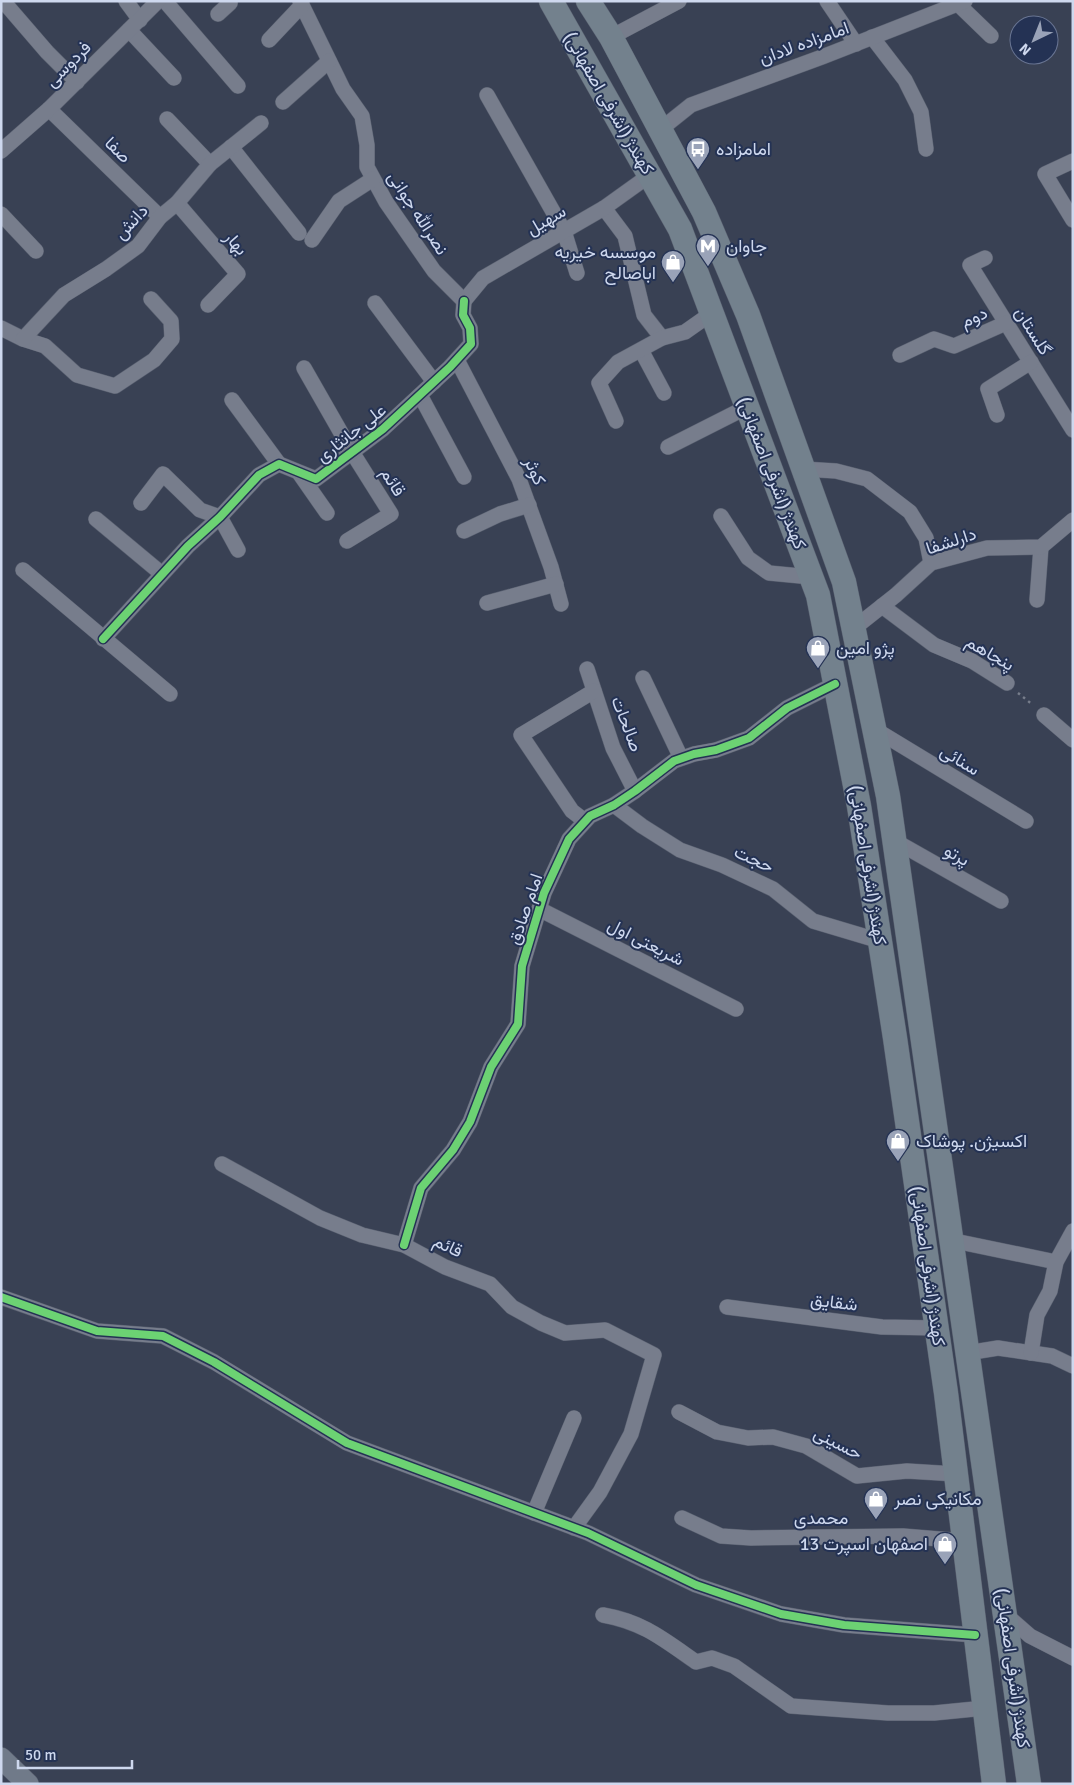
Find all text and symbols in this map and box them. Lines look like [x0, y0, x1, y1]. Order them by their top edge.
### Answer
north arrow [1009, 15, 1059, 65]
street label: امامزاده لادان [756, 17, 852, 69]
street label: کهندژ (اشرفی اصفهانی) [559, 28, 659, 178]
street label: فردوسی [40, 36, 96, 92]
text: N [1016, 40, 1035, 59]
street label: صفا [100, 132, 136, 168]
bus stop icon: امامزاده [685, 136, 711, 170]
place label: امامزاده [716, 138, 771, 160]
street label: نصرالله جوانی [383, 167, 453, 259]
street label: دانش [109, 200, 153, 244]
street label: سهیل [522, 200, 570, 240]
street label: بهار [219, 226, 253, 260]
metro station icon: جاوان [695, 233, 721, 267]
place label: جاوان [726, 235, 767, 257]
place label: موسسه خیریه اباصالح [555, 241, 656, 285]
shop icon: موسسه خیریه اباصالح [660, 249, 686, 283]
street label: دوم [957, 301, 991, 334]
street label: گلستان [1010, 303, 1056, 359]
street label: کهندژ (اشرفی اصفهانی) [733, 394, 811, 552]
street label: علی جانثاری [311, 399, 391, 467]
street label: کوثر [519, 453, 551, 488]
street label: قائم [375, 464, 410, 501]
street label: دارلشفا [923, 523, 979, 559]
street label: پنجاهم [961, 630, 1018, 677]
shop icon: پژو امین [805, 635, 831, 669]
place label: پژو امین [836, 637, 895, 660]
street label: صالحات [606, 693, 648, 755]
street label: سنائی [936, 740, 984, 780]
street label: کهندژ (اشرفی اصفهانی) [845, 784, 891, 946]
street label: پرتو [940, 839, 973, 872]
street label: حجت [731, 840, 777, 878]
street label: امام صادق [503, 870, 548, 948]
street label: شریعتی اول [604, 913, 688, 971]
shop icon: اکسیژن. پوشاک [885, 1128, 911, 1162]
place label: اکسیژن. پوشاک [916, 1130, 1027, 1153]
street label: کهندژ (اشرفی اصفهانی) [906, 1185, 950, 1347]
street label: قائم [429, 1230, 466, 1263]
street label: شقایق [809, 1288, 859, 1316]
street label: حسینی [810, 1422, 866, 1464]
shop icon: مکانیکی نصر [863, 1486, 889, 1520]
place label: مکانیکی نصر [893, 1488, 982, 1510]
street label: محمدی [794, 1507, 848, 1529]
shop icon: اصفهان اسپرت 13 [932, 1531, 958, 1565]
place label: اصفهان اسپرت 13 [800, 1533, 928, 1556]
street label: کهندژ (اشرفی اصفهانی) [991, 1587, 1035, 1749]
scale bar [18, 1738, 131, 1770]
text: 50 m [25, 1746, 56, 1764]

